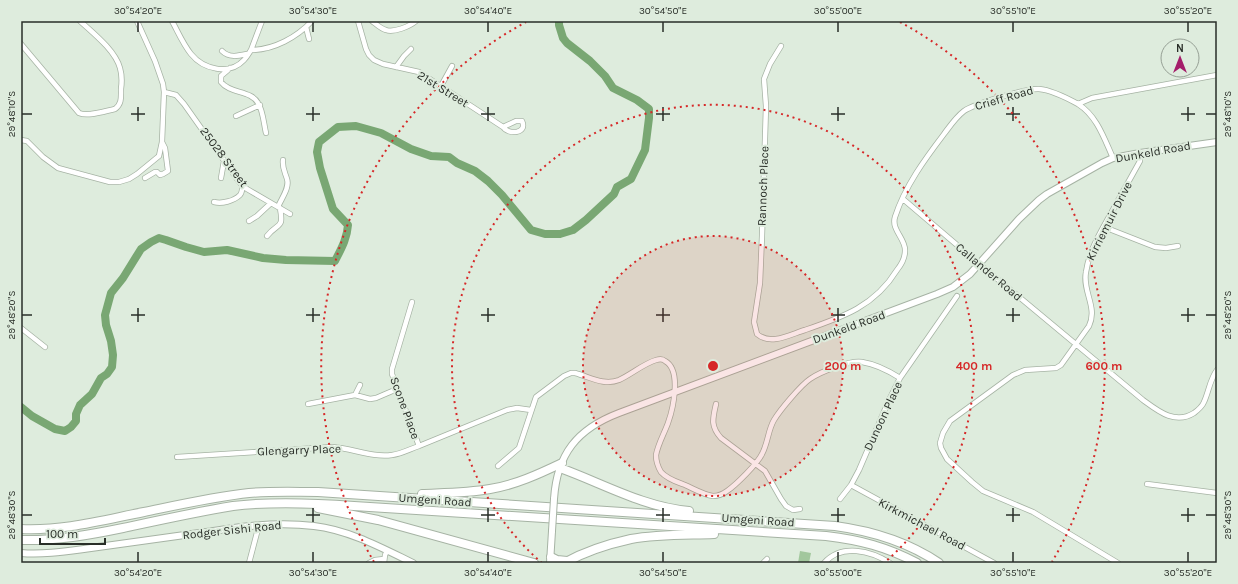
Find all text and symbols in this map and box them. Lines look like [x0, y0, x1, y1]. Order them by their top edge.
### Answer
text: 30°54'20"E [114, 5, 162, 17]
text: 30°54'30"E [289, 5, 337, 17]
text: 30°54'40"E [464, 5, 512, 17]
text: 30°54'50"E [639, 5, 687, 17]
text: 30°55'00"E [814, 5, 862, 17]
text: 30°55'10"E [990, 5, 1036, 17]
text: 30°55'20"E [1164, 5, 1212, 17]
north arrow [1160, 38, 1200, 78]
text: N [1176, 42, 1184, 55]
street label: 21st Street [415, 68, 472, 110]
street label: Crieff Road [973, 83, 1035, 113]
text: 29°48'10"S [6, 91, 18, 137]
text: 29°48'10"S [1222, 91, 1234, 137]
street label: 25028 Street [197, 124, 251, 190]
street label: Dunkeld Road [1114, 138, 1192, 166]
street label: Rannoch Place [755, 146, 771, 226]
street label: Kirriemuir Drive [1083, 179, 1135, 263]
street label: Callander Road [953, 240, 1025, 304]
text: 29°48'20"S [6, 291, 18, 339]
text: 29°48'20"S [1222, 291, 1234, 339]
street label: Dunkeld Road [811, 307, 887, 347]
centre of rings [706, 359, 720, 373]
text: 200 m [825, 359, 861, 373]
text: 400 m [956, 359, 992, 373]
text: 600 m [1086, 359, 1122, 373]
street label: Scone Place [387, 375, 423, 441]
street label: Dunoon Place [861, 379, 905, 453]
street label: Glengarry Place [257, 442, 341, 458]
text: 29°48'30"S [6, 490, 18, 540]
street label: Umgeni Road [398, 490, 472, 510]
text: 29°48'30"S [1222, 490, 1234, 540]
street label: Kirkmichael Road [876, 495, 968, 553]
street label: Umgeni Road [721, 510, 795, 530]
street label: Rodger Sishi Road [182, 518, 282, 542]
scale bar [40, 520, 105, 546]
text: 100 m [46, 527, 78, 541]
text: 30°54'20"E [114, 567, 162, 579]
text: 30°54'30"E [289, 567, 337, 579]
text: 30°54'40"E [464, 567, 512, 579]
text: 30°54'50"E [639, 567, 687, 579]
text: 30°55'00"E [814, 567, 862, 579]
text: 30°55'10"E [990, 567, 1036, 579]
text: 30°55'20"E [1164, 567, 1212, 579]

